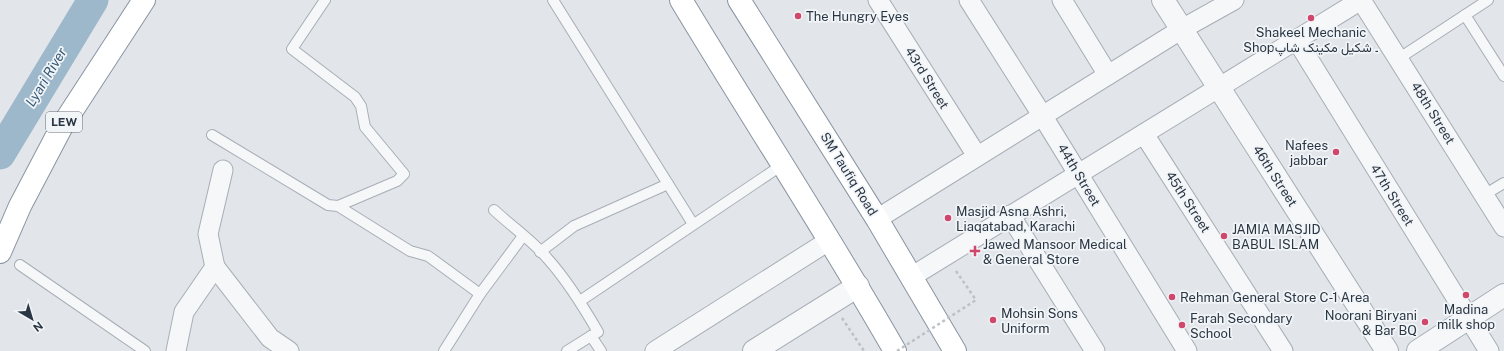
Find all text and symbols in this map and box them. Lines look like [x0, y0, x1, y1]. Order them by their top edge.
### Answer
place label: The Hungry Eyes [806, 9, 909, 24]
marker: The Hungry Eyes [793, 11, 803, 21]
marker: Shakeel Mechanic Shop۔ شکیل مکینک شاپ [1306, 13, 1316, 23]
place label: Shakeel Mechanic Shop۔ شکیل مکینک شاپ [1243, 25, 1379, 57]
water label: Lyari River [22, 44, 70, 109]
street label: 43rd Street [902, 44, 952, 112]
street label: 48th Street [1408, 79, 1458, 147]
road number: LEW [46, 112, 82, 132]
street label: SM Taufiq Road [817, 130, 881, 218]
place label: Nafees jabbar [1285, 138, 1328, 168]
street label: 44th Street [1055, 141, 1103, 209]
street label: 46th Street [1250, 143, 1300, 209]
marker: Nafees jabbar [1331, 147, 1341, 157]
street label: 47th Street [1367, 161, 1417, 229]
street label: 45th Street [1163, 169, 1213, 235]
place label: Masjid Asna Ashri, Liaqatabad, Karachi [956, 204, 1075, 234]
marker: Masjid Asna Ashri, Liaqatabad, Karachi [943, 213, 953, 223]
place label: JAMIA MASJID BABUL ISLAM [1232, 222, 1320, 252]
marker: JAMIA MASJID BABUL ISLAM [1219, 231, 1229, 241]
place label: Jawed Mansoor Medical & General Store [983, 237, 1127, 267]
marker: Jawed Mansoor Medical & General Store [970, 246, 980, 256]
place label: Rehman General Store C-1 Area [1180, 290, 1370, 305]
marker: Madina milk shop [1461, 290, 1471, 300]
marker: Rehman General Store C-1 Area [1167, 292, 1177, 302]
north arrow [12, 299, 52, 339]
place label: Madina milk shop [1437, 302, 1495, 332]
place label: Mohsin Sons Uniform [1001, 306, 1078, 336]
place label: Noorani Biryani & Bar BQ [1325, 308, 1417, 338]
place label: Farah Secondary School [1190, 311, 1293, 341]
marker: Mohsin Sons Uniform [988, 315, 998, 325]
marker: Noorani Biryani & Bar BQ [1420, 317, 1430, 327]
text: N [31, 320, 45, 334]
marker: Farah Secondary School [1177, 320, 1187, 330]

